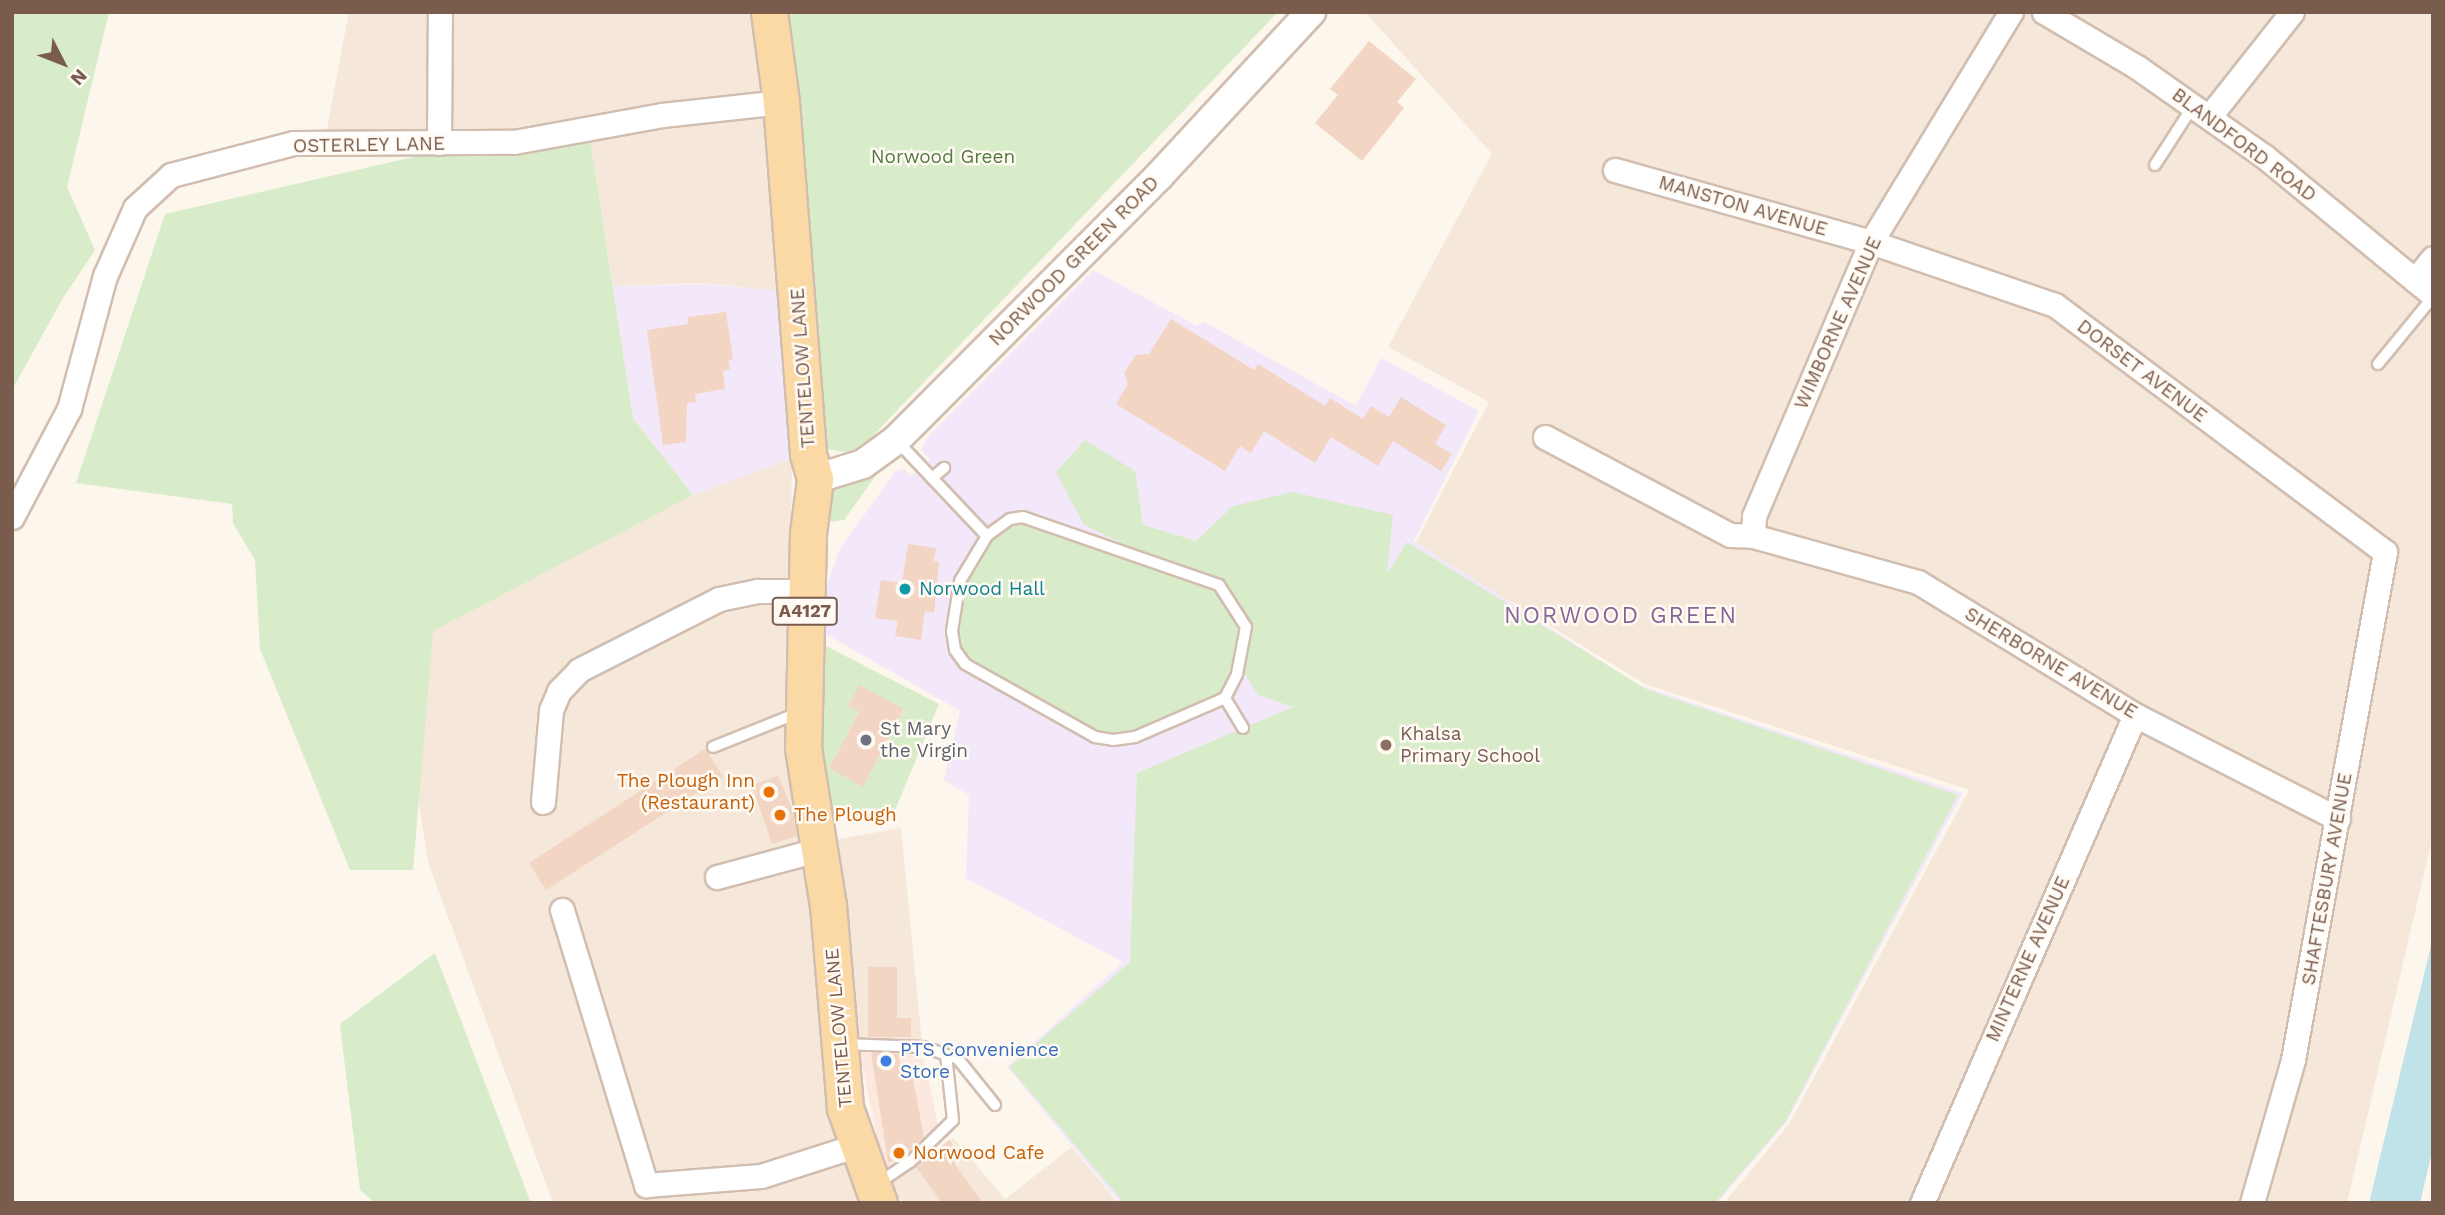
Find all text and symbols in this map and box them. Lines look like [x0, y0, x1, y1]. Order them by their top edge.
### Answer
north arrow [28, 28, 98, 98]
text: N [66, 64, 92, 90]
street label: BLANDFORD ROAD [2167, 83, 2321, 207]
street label: OSTERLEY LANE [292, 132, 446, 158]
park label: Norwood Green [871, 146, 1015, 168]
street label: NORWOOD GREEN ROAD [984, 171, 1164, 351]
street label: MANSTON AVENUE [1656, 171, 1830, 241]
street label: WIMBORNE AVENUE [1790, 233, 1886, 413]
street label: TENTELOW LANE [786, 287, 820, 449]
street label: DORSET AVENUE [2072, 314, 2212, 428]
place label: Norwood Hall [919, 578, 1045, 600]
marker: Norwood Hall [897, 581, 913, 597]
road number: A4127 [772, 596, 838, 626]
district label: NORWOOD GREEN [1506, 602, 1736, 630]
street label: SHERBORNE AVENUE [1960, 602, 2142, 724]
place label: St Mary the Virgin [880, 718, 969, 762]
place label: Khalsa Primary School [1400, 723, 1540, 767]
marker: St Mary the Virgin [858, 732, 874, 748]
marker: Khalsa Primary School [1378, 737, 1394, 753]
place label: The Plough Inn (Restaurant) [617, 770, 755, 814]
street label: SHAFTESBURY AVENUE [2297, 770, 2357, 988]
marker: The Plough Inn (Restaurant) [761, 784, 777, 800]
place label: The Plough [794, 804, 897, 826]
marker: The Plough [772, 807, 788, 823]
street label: MINTERNE AVENUE [1981, 872, 2075, 1046]
street label: TENTELOW LANE [821, 947, 857, 1109]
place label: PTS Convenience Store [900, 1039, 1059, 1083]
marker: PTS Convenience Store [878, 1053, 894, 1069]
place label: Norwood Cafe [913, 1142, 1045, 1164]
marker: Norwood Cafe [891, 1145, 907, 1161]

